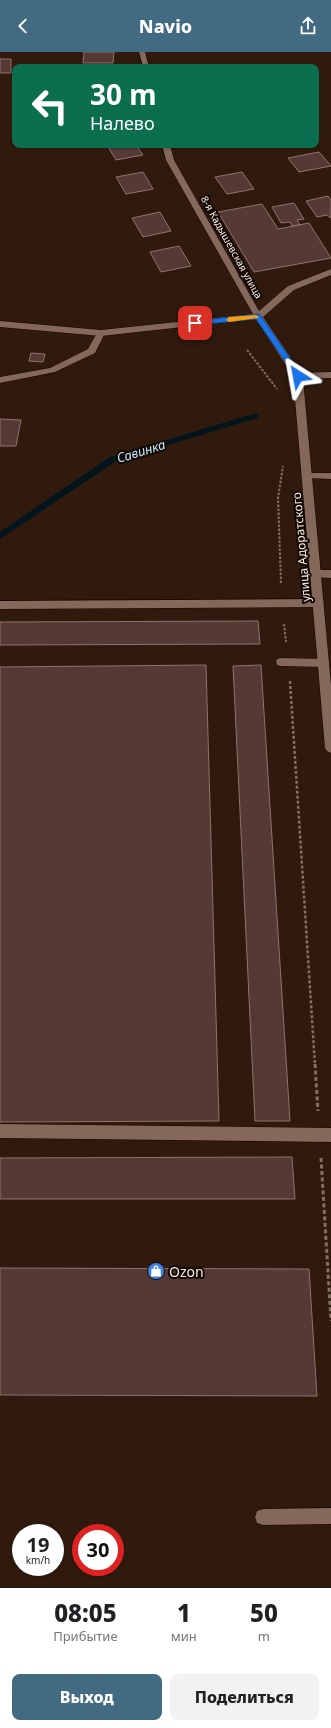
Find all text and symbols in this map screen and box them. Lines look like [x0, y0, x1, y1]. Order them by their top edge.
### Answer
text: Navio [139, 14, 192, 38]
icon: back [12, 15, 34, 37]
icon: share [297, 15, 319, 37]
text: 30 m [90, 75, 157, 113]
icon: left [24, 80, 76, 132]
text: Налево [90, 111, 155, 135]
street label: 8-я Кадышевская улица [198, 193, 266, 301]
pin [178, 306, 212, 340]
icon: arrive [184, 312, 206, 334]
position arrow [277, 355, 319, 397]
water label: Савинка [114, 435, 168, 467]
street label: улица Адоратского [288, 491, 314, 603]
shop icon: Ozon [146, 1261, 166, 1281]
place label: Ozon [169, 1262, 204, 1281]
speed limit sign: 30 [72, 1524, 124, 1576]
text: 19 [27, 1531, 49, 1558]
text: km/h [26, 1553, 50, 1567]
text: 08:05 [54, 1596, 117, 1629]
text: 1 [177, 1596, 191, 1629]
text: 50 [250, 1596, 278, 1629]
text: Прибытие [53, 1627, 118, 1645]
text: мин [171, 1627, 197, 1645]
text: m [258, 1627, 270, 1645]
button: Выход [12, 1674, 162, 1720]
button: Поделиться [170, 1674, 319, 1720]

